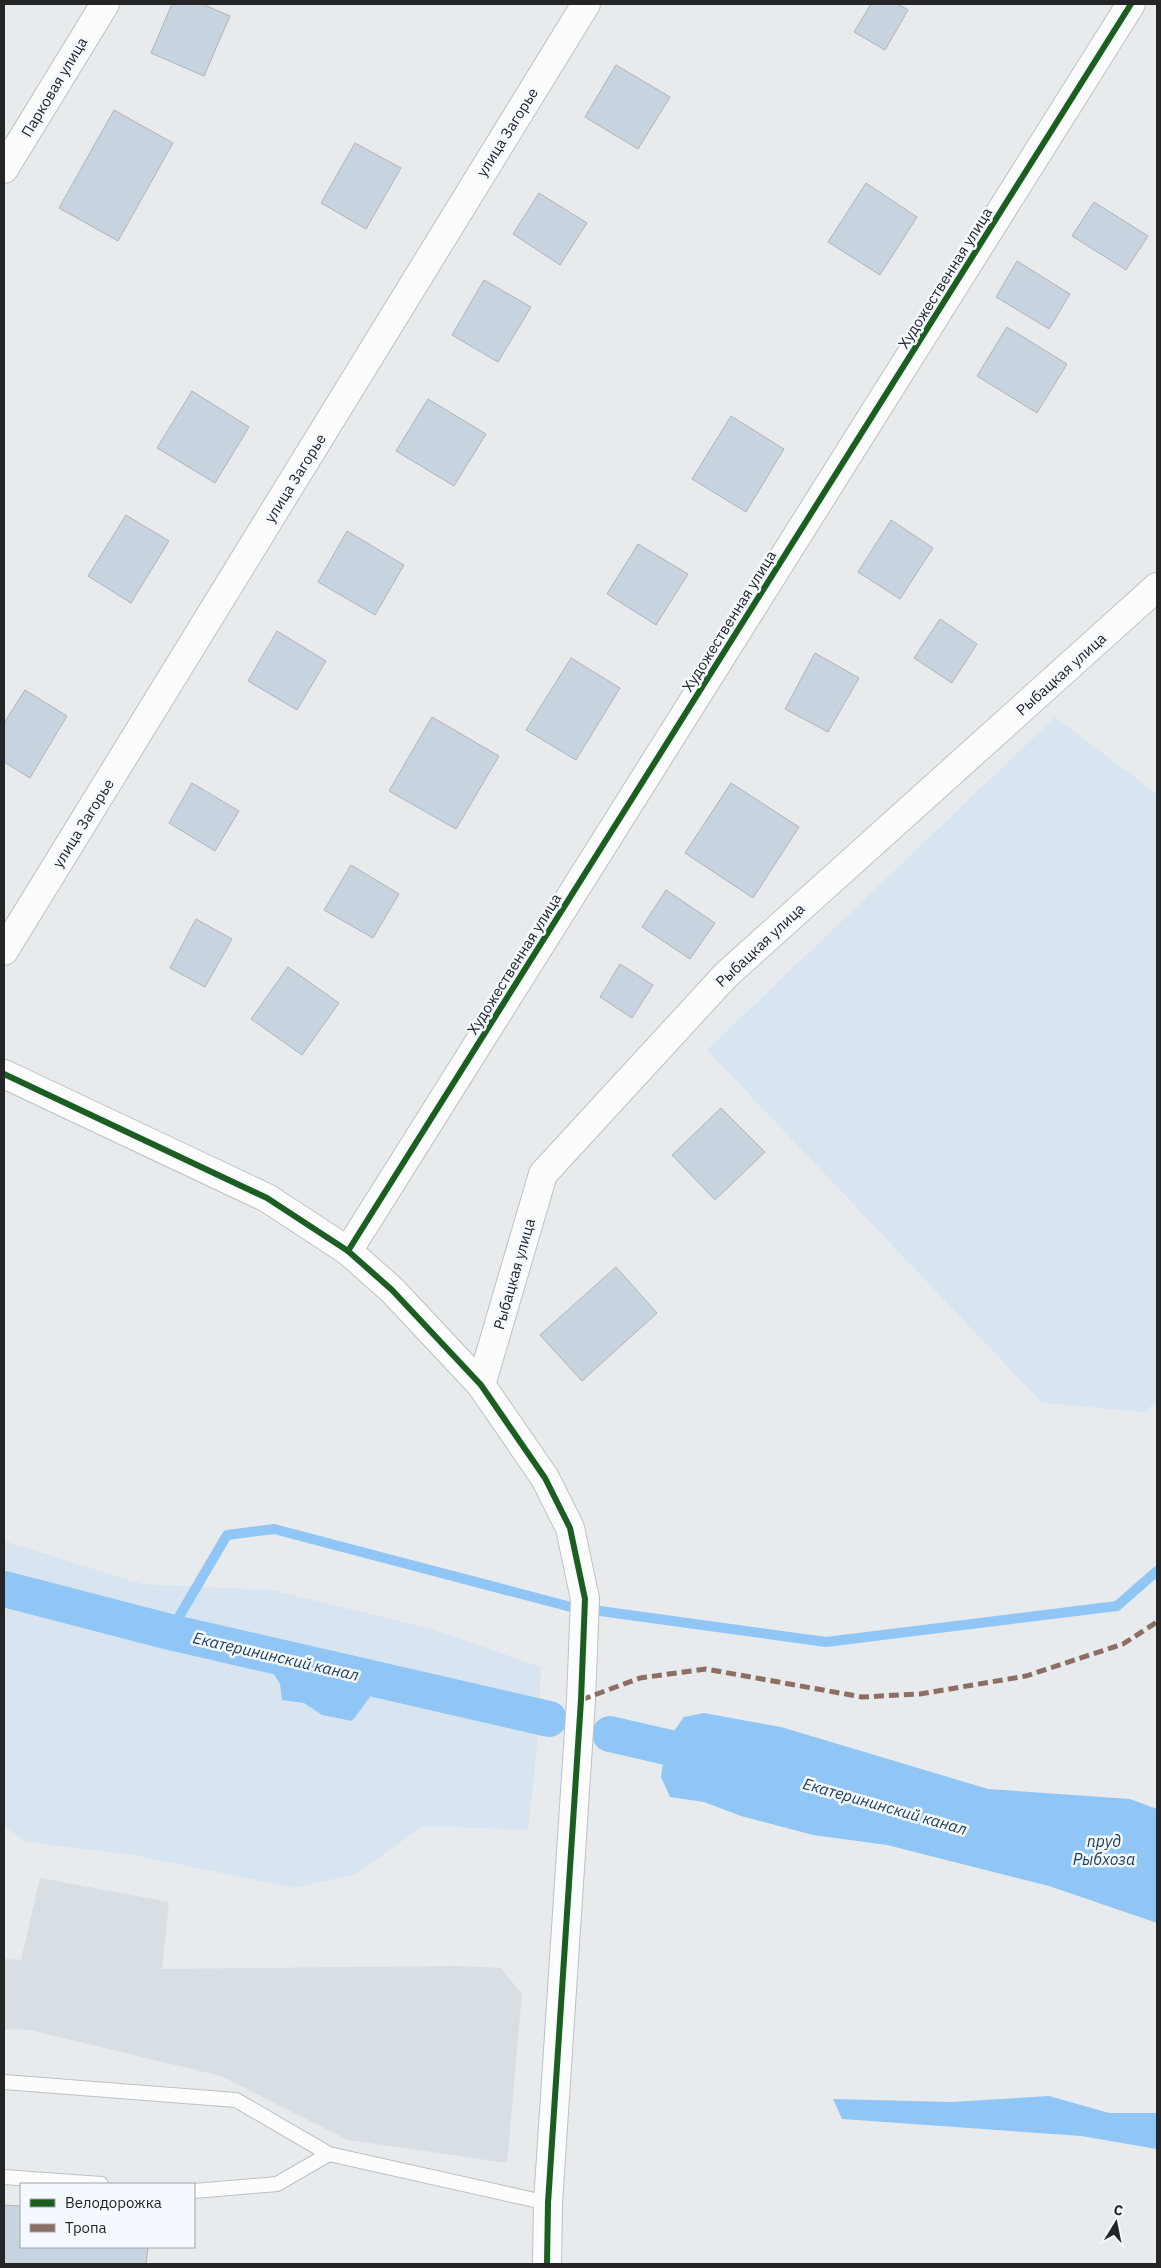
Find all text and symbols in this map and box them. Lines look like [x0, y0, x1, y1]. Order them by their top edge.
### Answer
street label: Парковая улица [17, 34, 91, 140]
street label: улица Загорье [472, 84, 542, 180]
street label: Художественная улица [894, 204, 996, 352]
street label: улица Загорье [260, 430, 330, 526]
street label: Художественная улица [678, 547, 780, 695]
street label: Рыбацкая улица [1012, 629, 1110, 719]
street label: улица Загорье [48, 775, 118, 871]
street label: Художественная улица [463, 890, 565, 1038]
street label: Рыбацкая улица [712, 899, 808, 991]
street label: Рыбацкая улица [489, 1216, 539, 1332]
water label: Екатерининский канал [191, 1627, 361, 1685]
water label: Екатерининский канал [801, 1773, 970, 1839]
water label: пруд Рыбхоза [1073, 1831, 1135, 1869]
legend [20, 2183, 195, 2248]
text: Велодорожка [65, 2193, 162, 2212]
north arrow [1091, 2198, 1141, 2248]
text: С [1112, 2201, 1124, 2220]
text: Тропа [65, 2218, 107, 2237]

